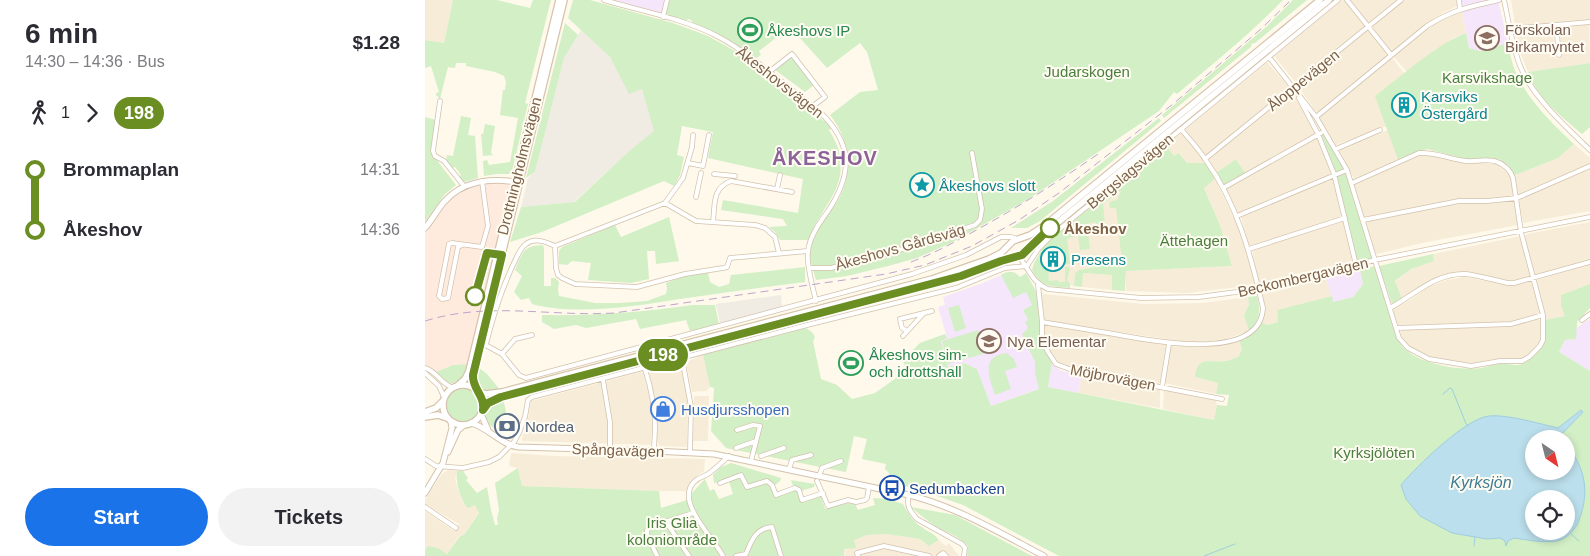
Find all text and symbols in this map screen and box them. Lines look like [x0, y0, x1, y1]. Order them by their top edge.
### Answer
sports icon: Åkeshovs IP [737, 17, 763, 43]
text: 6 min [25, 18, 98, 49]
place label: Förskolan Birkamyntet [1505, 21, 1585, 55]
place label: Åkeshovs IP [767, 22, 850, 39]
school or university icon: Förskolan Birkamyntet [1474, 25, 1500, 51]
text: $1.28 [352, 32, 400, 53]
street label: Åkeshovsvägen [733, 43, 827, 121]
street label: Åloppevägen [1264, 46, 1342, 114]
text: 14:30 – 14:36 · Bus [25, 53, 165, 70]
park label: Judarskogen [1044, 63, 1130, 80]
park label: Karsvikshage [1442, 69, 1532, 86]
place label: Karsviks Östergård [1421, 88, 1488, 122]
building icon: Karsviks Östergård [1391, 92, 1417, 118]
street label: Drottningholmsvägen [494, 95, 544, 237]
icon: walk [25, 99, 53, 127]
icon: forward [78, 99, 106, 127]
text: 198 [124, 103, 154, 123]
text: 1 [61, 104, 70, 121]
street label: Bergslagsvägen [1083, 130, 1177, 212]
district label: ÅKESHOV [772, 146, 878, 169]
text: Brommaplan [63, 159, 179, 180]
text: 14:31 [360, 161, 400, 178]
place icon: Åkeshovs slott [909, 172, 935, 198]
place label: Åkeshovs slott [939, 177, 1037, 194]
marker: Åkeshov [1040, 218, 1060, 238]
text: Åkeshov [63, 219, 142, 240]
street label: Åkeshovs Gårdsväg [833, 220, 967, 274]
place label: Åkeshov [1064, 220, 1127, 237]
text: 14:36 [360, 221, 400, 238]
park label: Ättehagen [1160, 232, 1228, 249]
building icon: Presens [1040, 246, 1066, 272]
place label: Presens [1071, 251, 1126, 268]
street label: Beckombergavägen [1236, 254, 1370, 300]
unlabelled marker [465, 286, 485, 306]
school or university icon: Nya Elementar [976, 328, 1002, 354]
place label: Nya Elementar [1007, 333, 1106, 350]
line badge: 198 [634, 339, 692, 371]
text: 198 [648, 345, 678, 365]
place label: Åkeshovs sim- och idrottshall [869, 346, 967, 380]
sports icon: Åkeshovs sim- och idrottshall [838, 350, 864, 376]
street label: Möjbrovägen [1069, 360, 1157, 394]
shop icon: Husdjursshopen [650, 396, 676, 422]
place label: Husdjursshopen [681, 401, 789, 418]
bank icon: Nordea [494, 413, 520, 439]
place label: Nordea [525, 418, 575, 435]
north arrow [1525, 430, 1575, 480]
map controls [1525, 430, 1575, 540]
street label: Spångavägen [571, 440, 665, 460]
park label: Kyrksjölöten [1333, 444, 1415, 461]
water label: Kyrksjön [1450, 474, 1512, 491]
bus stop icon: Sedumbacken [879, 475, 905, 501]
place label: Sedumbacken [909, 480, 1005, 497]
button: Start [25, 488, 208, 546]
button: Tickets [218, 488, 400, 546]
button: locate [1525, 490, 1575, 540]
park label: Iris Glia koloniområde [627, 514, 717, 548]

